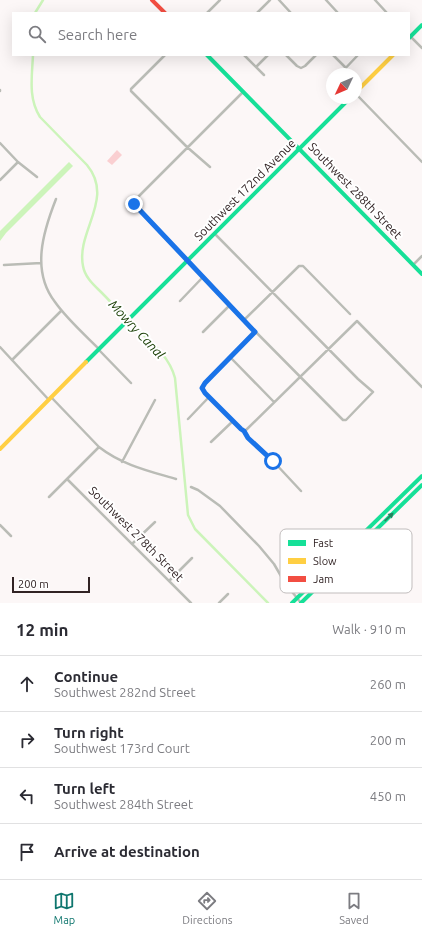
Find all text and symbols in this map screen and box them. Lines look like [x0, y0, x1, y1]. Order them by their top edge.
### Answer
search box [12, 12, 410, 56]
icon: search [26, 23, 48, 45]
text: Search here [58, 26, 137, 43]
north arrow [326, 68, 362, 104]
street label: Southwest 172nd Avenue [191, 136, 298, 243]
street label: Southwest 288th Street [306, 140, 405, 242]
route end [125, 195, 143, 213]
water label: Mowry Canal [106, 297, 168, 361]
route start [264, 452, 282, 470]
street label: Southwest 278th Street [86, 484, 187, 584]
one-way arrow [384, 512, 394, 522]
legend [280, 529, 412, 593]
text: Fast [313, 537, 334, 549]
text: Slow [313, 555, 337, 567]
text: Jam [313, 573, 334, 585]
scale bar [12, 575, 90, 594]
text: 200 m [18, 578, 49, 590]
text: 12 min [16, 620, 69, 639]
text: Walk · 910 m [332, 622, 406, 636]
text: Continue [54, 668, 118, 685]
icon: ahead [16, 673, 38, 695]
text: 260 m [370, 677, 406, 691]
text: Southwest 282nd Street [54, 685, 196, 699]
text: Turn right [54, 724, 124, 741]
icon: right [16, 729, 38, 751]
text: 200 m [370, 733, 406, 747]
text: Southwest 173rd Court [54, 741, 190, 755]
text: Turn left [54, 780, 115, 797]
icon: left [16, 785, 38, 807]
text: 450 m [370, 789, 406, 803]
text: Southwest 284th Street [54, 797, 193, 811]
icon: arrive [16, 841, 38, 863]
text: Arrive at destination [54, 843, 200, 860]
tab: Map [53, 890, 75, 926]
tab: Directions [182, 890, 233, 926]
tab: Saved [339, 890, 369, 926]

